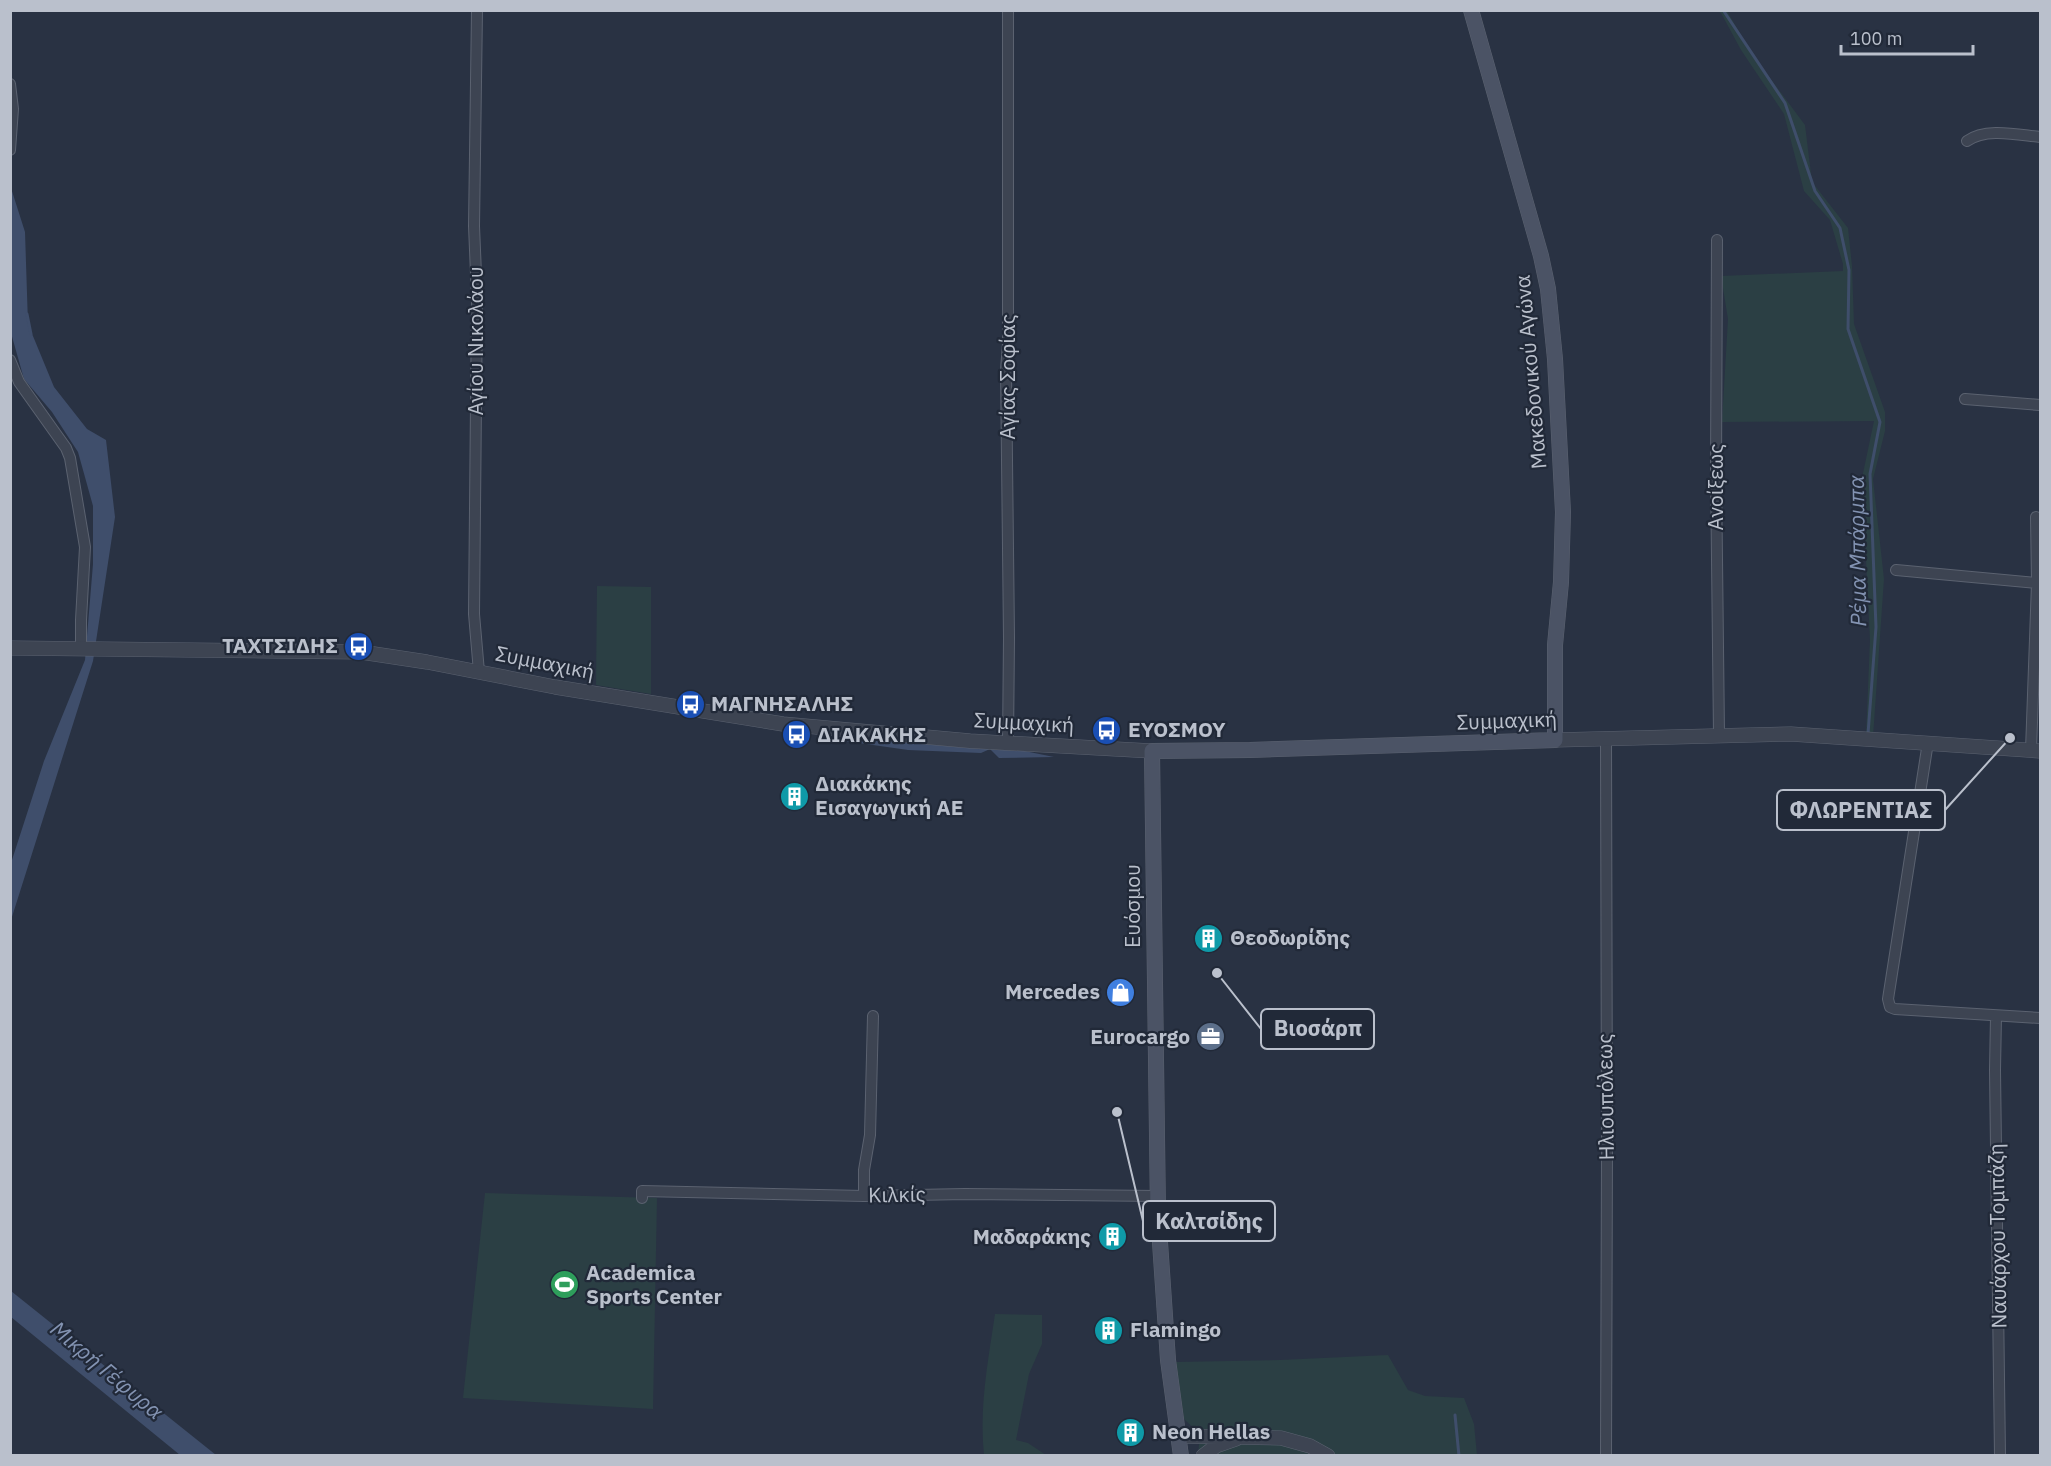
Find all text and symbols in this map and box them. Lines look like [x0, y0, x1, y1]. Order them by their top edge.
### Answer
scale bar [1841, 18, 1973, 56]
text: 100 m [1850, 27, 1902, 50]
street label: Αγίου Νικολάου [461, 266, 489, 416]
street label: Μακεδονικού Αγώνα [1508, 274, 1552, 471]
street label: Αγίας Σοφίας [993, 314, 1021, 440]
street label: Ανοίξεως [1701, 444, 1729, 530]
water label: Ρέμα Μπάρμπα [1841, 474, 1872, 627]
bus stop icon: ΤΑΧΤΣΙΔΗΣ [343, 630, 375, 662]
place label: ΤΑΧΤΣΙΔΗΣ [222, 631, 338, 659]
street label: Συμμαχική [493, 639, 597, 685]
bus stop icon: ΜΑΓΝΗΣΑΛΗΣ [674, 688, 706, 720]
place label: ΜΑΓΝΗΣΑΛΗΣ [711, 689, 853, 717]
street label: Συμμαχική [1456, 704, 1558, 736]
street label: Συμμαχική [973, 705, 1075, 739]
bus stop icon: ΕΥΟΣΜΟΥ [1091, 714, 1123, 746]
place label: ΕΥΟΣΜΟΥ [1128, 715, 1226, 743]
bus stop icon: ΔΙΑΚΑΚΗΣ [780, 719, 812, 751]
place label: ΔΙΑΚΑΚΗΣ [817, 720, 926, 748]
place label: Διακάκης Εισαγωγική ΑΕ [815, 769, 963, 821]
building icon: Διακάκης Εισαγωγική ΑΕ [778, 780, 810, 812]
callout: ΦΛΩΡΕΝΤΙΑΣ [1777, 790, 1945, 830]
text: ΦΛΩΡΕΝΤΙΑΣ [1789, 795, 1933, 824]
street label: Ευόσμου [1118, 864, 1146, 948]
building icon: Θεοδωρίδης [1193, 922, 1225, 954]
place label: Θεοδωρίδης [1230, 923, 1350, 951]
shop icon: Mercedes [1105, 976, 1137, 1008]
place label: Mercedes [1005, 977, 1100, 1005]
callout: Βιοσάρπ [1261, 1009, 1374, 1049]
text: Βιοσάρπ [1274, 1013, 1362, 1042]
office icon: Eurocargo [1195, 1021, 1227, 1053]
place label: Eurocargo [1090, 1022, 1190, 1050]
street label: Ηλιουπόλεως [1590, 1033, 1620, 1161]
street label: Ναυάρχου Τομπάζη [1981, 1143, 2013, 1329]
street label: Κιλκίς [868, 1179, 926, 1209]
callout: Καλτσίδης [1143, 1201, 1275, 1241]
text: Καλτσίδης [1155, 1206, 1263, 1235]
building icon: Μαδαράκης [1096, 1221, 1128, 1253]
place label: Μαδαράκης [973, 1222, 1091, 1250]
place label: Academica Sports Center [586, 1258, 723, 1310]
sports icon: Academica Sports Center [549, 1269, 581, 1301]
water label: Μικρή Γέφυρα [45, 1314, 171, 1426]
building icon: Flamingo [1093, 1314, 1125, 1346]
place label: Flamingo [1130, 1315, 1221, 1343]
building icon: Neon Hellas [1115, 1416, 1147, 1448]
place label: Neon Hellas [1152, 1417, 1270, 1445]

